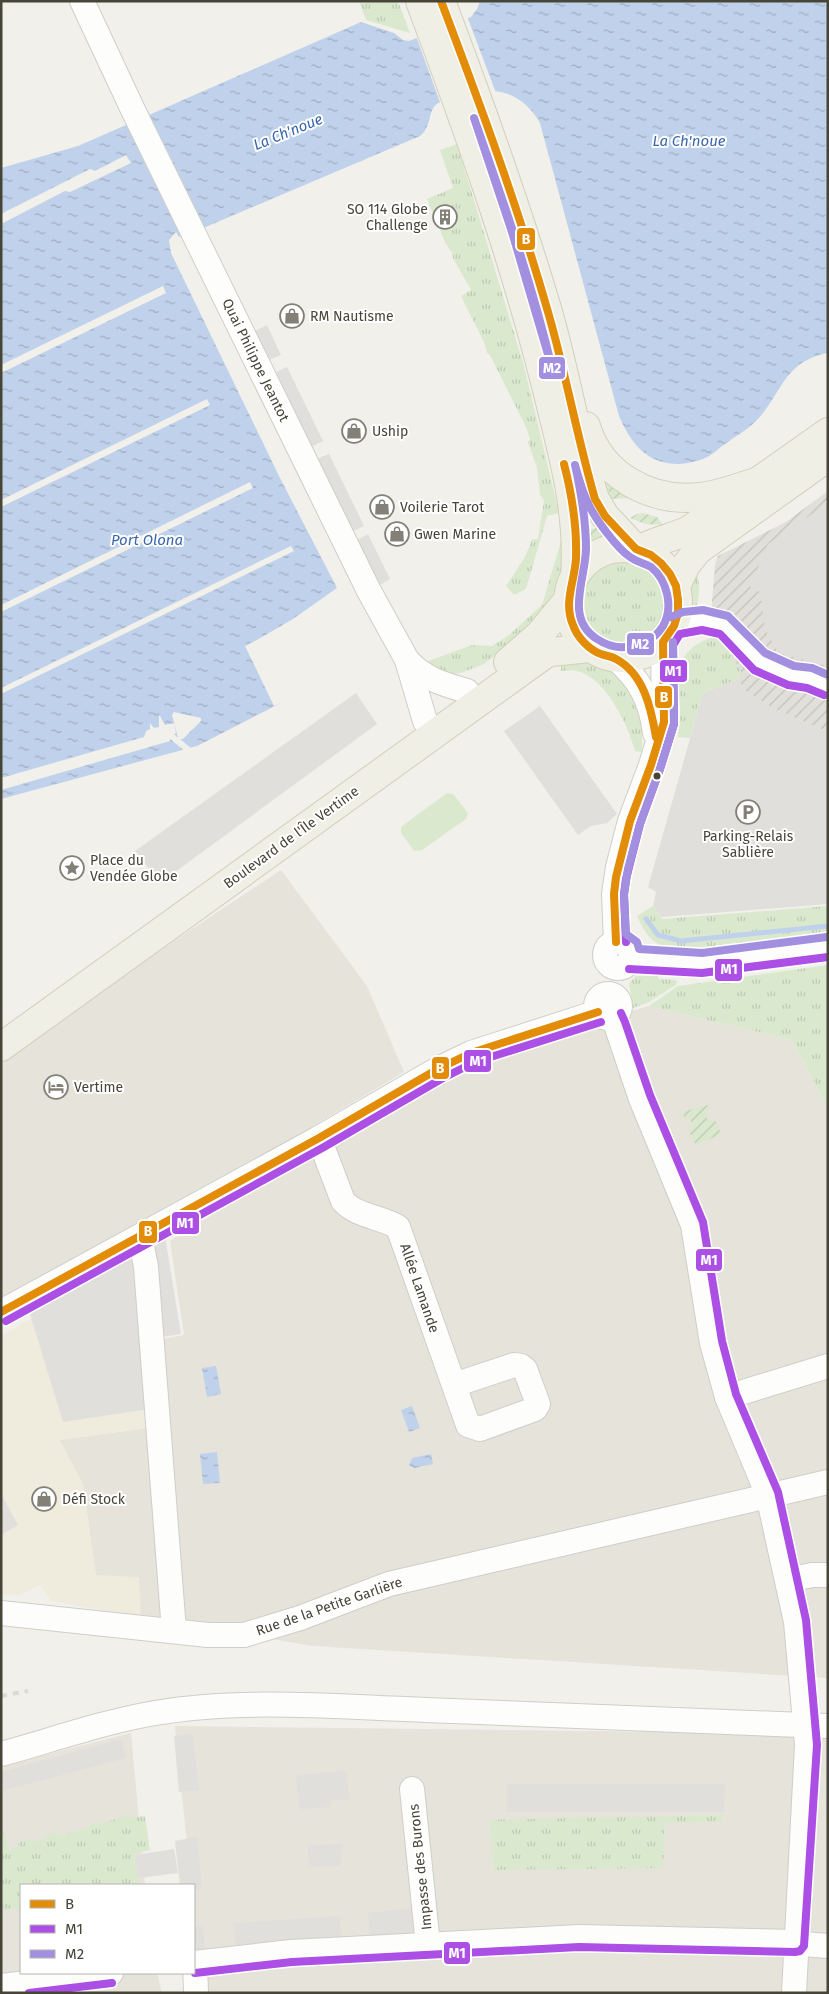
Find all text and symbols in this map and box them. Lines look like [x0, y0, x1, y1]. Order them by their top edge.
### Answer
water label: La Ch'noue [251, 110, 325, 154]
water label: La Ch'noue [652, 132, 726, 150]
place label: SO 114 Globe Challenge [347, 201, 428, 234]
building icon: SO 114 Globe Challenge [432, 204, 458, 230]
line badge: B [516, 227, 536, 251]
text: B [522, 231, 531, 248]
street label: Quai Philippe Jeantot [218, 296, 293, 425]
shop icon: RM Nautisme [279, 303, 305, 329]
place label: RM Nautisme [310, 308, 394, 325]
line badge: M2 [538, 356, 566, 380]
text: M2 [543, 360, 561, 377]
shop icon: Uship [341, 418, 367, 444]
place label: Uship [372, 423, 408, 440]
shop icon: Voilerie Tarot [369, 494, 395, 520]
place label: Voilerie Tarot [400, 499, 485, 516]
shop icon: Gwen Marine [384, 521, 410, 547]
place label: Gwen Marine [414, 526, 496, 543]
water label: Port Olona [111, 531, 183, 549]
line badge: M2 [626, 632, 655, 656]
text: M2 [631, 636, 649, 653]
line badge: M1 [659, 659, 688, 683]
text: M1 [664, 663, 682, 680]
line badge: B [654, 685, 673, 709]
text: B [660, 689, 669, 706]
unlabelled marker [652, 771, 662, 781]
street label: Boulevard de l'Île Vertime [220, 782, 362, 892]
parking icon: Parking-Relais Sablière [735, 799, 761, 825]
place label: Parking-Relais Sablière [703, 828, 794, 861]
place label: Place du Vendée Globe [90, 852, 178, 885]
place icon: Place du Vendée Globe [59, 855, 85, 881]
line badge: M1 [714, 958, 743, 982]
text: M1 [720, 961, 738, 978]
line badge: M1 [463, 1049, 492, 1073]
text: M1 [469, 1053, 487, 1070]
line badge: B [431, 1056, 450, 1080]
text: B [436, 1060, 445, 1077]
hotel icon: Vertime [43, 1074, 69, 1100]
place label: Vertime [74, 1079, 123, 1096]
line badge: M1 [171, 1211, 200, 1235]
text: M1 [176, 1215, 194, 1232]
line badge: B [138, 1220, 158, 1244]
text: B [144, 1223, 153, 1240]
street label: Allée Lamande [396, 1241, 443, 1335]
line badge: M1 [695, 1248, 723, 1272]
text: M1 [700, 1252, 718, 1269]
shop icon: Défi Stock [31, 1486, 57, 1512]
place label: Défi Stock [62, 1491, 126, 1508]
street label: Rue de la Petite Garlière [254, 1573, 405, 1640]
street label: Impasse des Burons [405, 1803, 436, 1931]
legend [20, 1884, 195, 1974]
text: B [65, 1895, 74, 1913]
text: M1 [65, 1920, 83, 1938]
line badge: M1 [443, 1941, 471, 1965]
text: M2 [65, 1945, 84, 1963]
text: M1 [448, 1945, 466, 1962]

